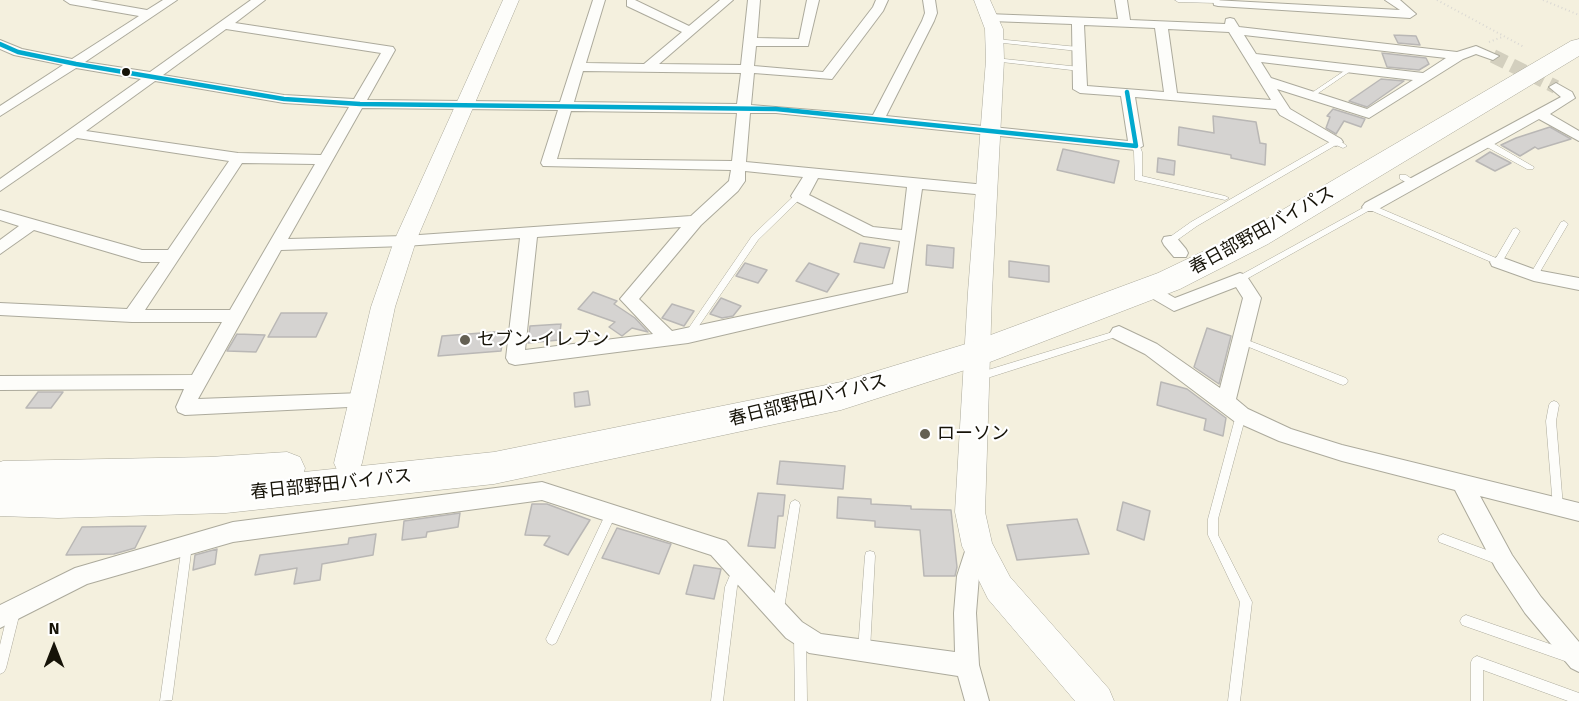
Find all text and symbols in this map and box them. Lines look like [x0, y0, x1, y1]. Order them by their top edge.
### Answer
unlabelled marker [120, 66, 132, 78]
street label: 春日部野田バイパス [1186, 182, 1338, 280]
place label: セブン-イレブン [477, 329, 609, 351]
marker: セブン-イレブン [458, 333, 472, 347]
street label: 春日部野田バイパス [727, 371, 889, 431]
place label: ローソン [937, 423, 1009, 445]
marker: ローソン [918, 427, 932, 441]
street label: 春日部野田バイパス [249, 466, 413, 504]
north arrow [24, 617, 84, 677]
text: N [48, 619, 60, 639]

